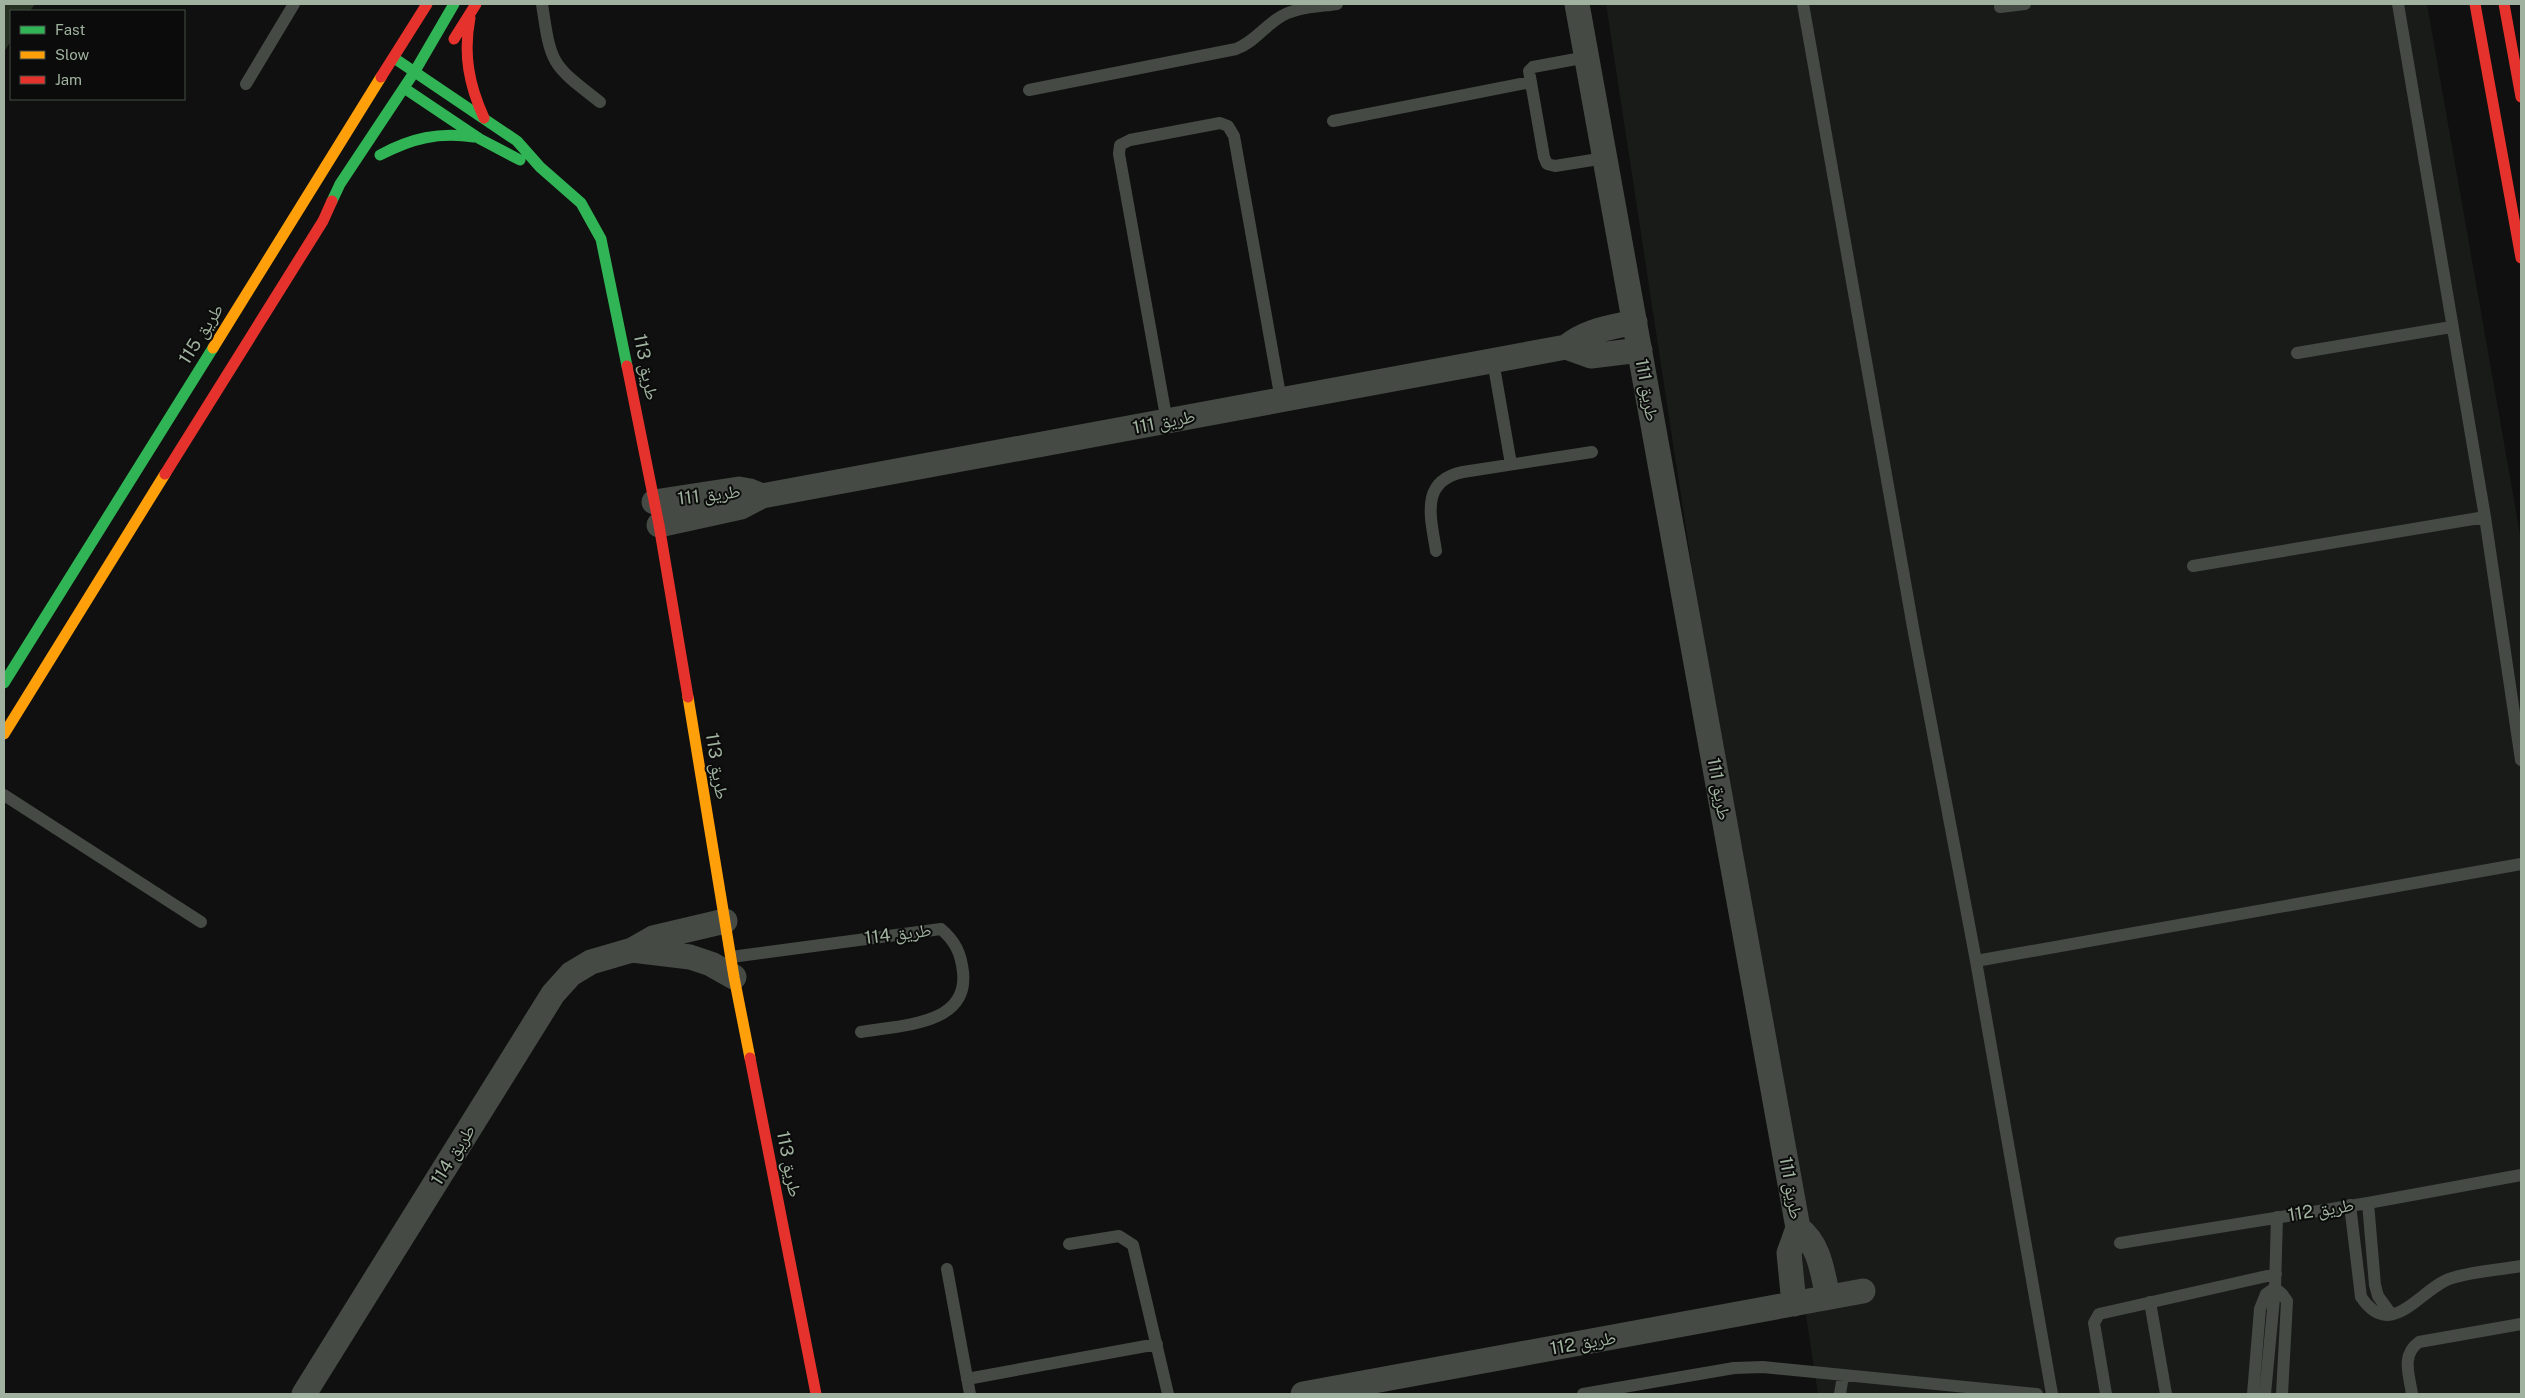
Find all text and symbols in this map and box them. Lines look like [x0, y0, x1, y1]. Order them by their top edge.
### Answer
legend [10, 10, 185, 100]
text: Fast [55, 21, 85, 38]
text: Slow [55, 46, 90, 63]
text: Jam [55, 71, 82, 88]
street label: طريق 115 [174, 300, 228, 368]
street label: طريق 113 [629, 332, 663, 402]
street label: طريق 111 [1631, 357, 1663, 423]
street label: طريق 111 [1131, 405, 1197, 439]
street label: طريق 111 [676, 480, 742, 510]
street label: طريق 113 [701, 731, 733, 801]
street label: طريق 111 [1703, 756, 1735, 822]
street label: طريق 114 [863, 919, 933, 949]
street label: طريق 114 [426, 1121, 480, 1189]
street label: طريق 113 [772, 1129, 806, 1199]
street label: طريق 111 [1775, 1155, 1807, 1221]
street label: طريق 112 [2286, 1194, 2356, 1226]
street label: طريق 112 [1548, 1326, 1618, 1360]

